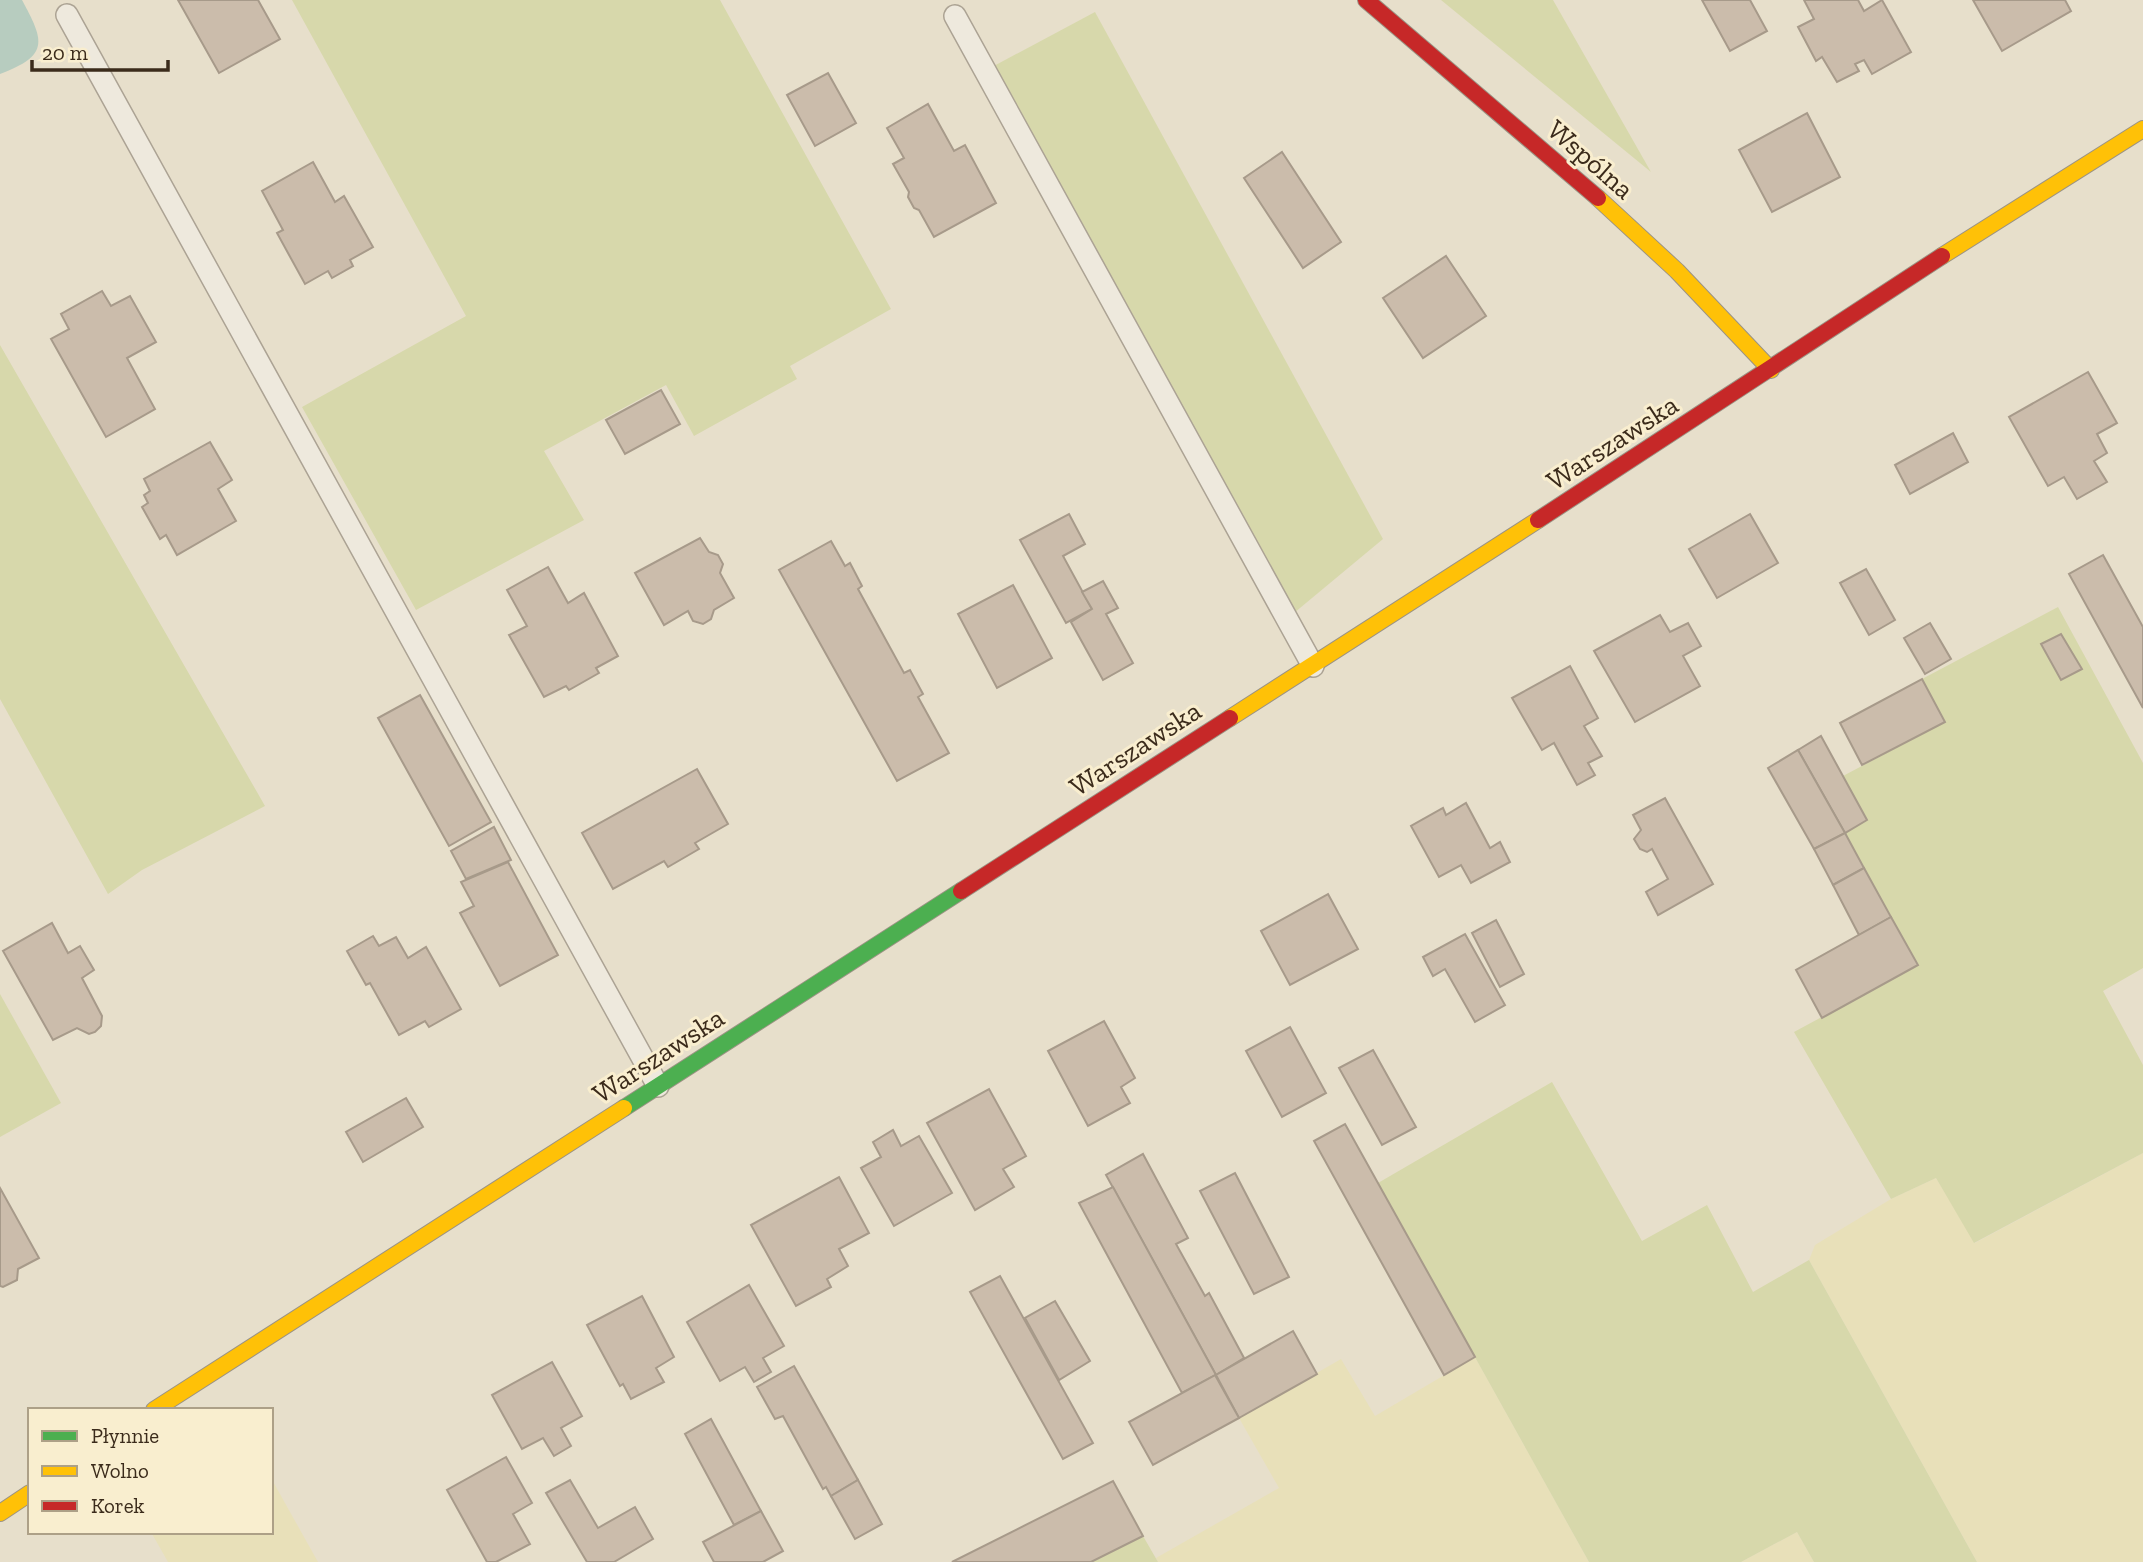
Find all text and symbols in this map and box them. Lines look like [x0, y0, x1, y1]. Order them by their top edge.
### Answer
scale bar [32, 28, 168, 72]
text: 20 m [42, 40, 88, 65]
street label: Wspólna [1541, 113, 1641, 206]
street label: Warszawska [1540, 387, 1685, 497]
street label: Warszawska [1063, 693, 1208, 803]
street label: Warszawska [586, 1000, 731, 1110]
legend [28, 1408, 273, 1534]
text: Płynnie [91, 1423, 159, 1448]
text: Wolno [91, 1458, 149, 1483]
text: Korek [91, 1493, 145, 1518]

